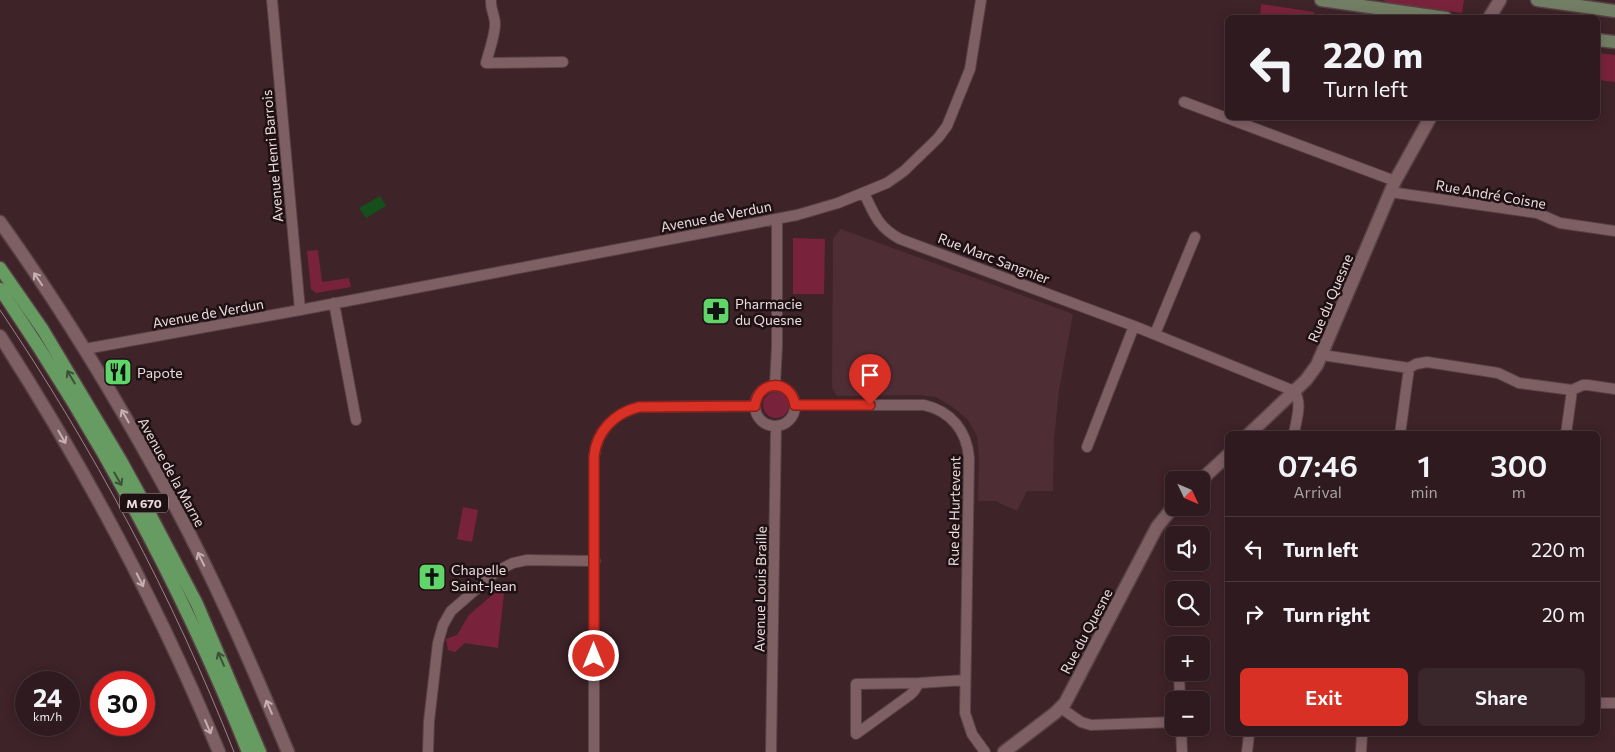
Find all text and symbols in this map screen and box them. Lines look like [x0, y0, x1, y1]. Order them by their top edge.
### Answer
text: 220 m [1323, 32, 1423, 75]
icon: left [1240, 35, 1305, 100]
text: Turn left [1323, 75, 1408, 102]
street label: Avenue Henri Barrois [258, 89, 286, 223]
street label: Rue André Coisne [1435, 176, 1547, 212]
street label: Avenue de Verdun [659, 197, 773, 235]
street label: Rue Marc Sangnier [936, 229, 1053, 287]
street label: Rue du Quesne [1304, 251, 1356, 345]
one-way arrow [33, 272, 43, 286]
street label: Avenue de Verdun [151, 295, 265, 331]
place label: Pharmacie du Quesne [735, 295, 802, 328]
pharmacy icon: Pharmacie du Quesne [701, 296, 731, 326]
pin [849, 354, 891, 405]
restaurant icon: Papote [103, 357, 133, 387]
icon: arrive [856, 361, 884, 389]
place label: Papote [137, 364, 183, 381]
one-way arrow [65, 370, 75, 384]
one-way arrow [119, 410, 129, 424]
street label: Avenue de la Marne [135, 414, 209, 530]
one-way arrow [57, 430, 67, 445]
text: 07:46 [1278, 446, 1358, 483]
text: 1 [1417, 446, 1431, 483]
text: 300 [1490, 446, 1547, 483]
street label: Rue de Hurtevent [945, 456, 963, 566]
one-way arrow [113, 471, 123, 486]
north arrow [1165, 471, 1210, 516]
map controls [1165, 471, 1210, 736]
text: Arrival [1294, 482, 1342, 501]
text: min [1410, 482, 1438, 501]
text: m [1512, 482, 1526, 501]
road number: M 670 [120, 493, 168, 512]
street label: Avenue Louis Braille [750, 526, 770, 652]
button: sound [1165, 526, 1210, 571]
icon: left [1240, 535, 1268, 563]
text: Turn left [1283, 538, 1358, 561]
text: 220 m [1531, 538, 1585, 561]
one-way arrow [196, 552, 206, 567]
place label: Chapelle Saint-Jean [451, 561, 517, 594]
church icon: Chapelle Saint-Jean [417, 562, 447, 592]
one-way arrow [136, 572, 145, 587]
button: search [1165, 581, 1210, 626]
street label: Rue du Quesne [1056, 585, 1116, 677]
icon: right [1240, 600, 1268, 628]
text: Turn right [1283, 603, 1370, 626]
text: 20 m [1542, 603, 1585, 626]
position arrow [567, 629, 619, 681]
button: + [1165, 636, 1210, 681]
one-way arrow [216, 652, 225, 667]
button: Exit [1240, 668, 1408, 726]
button: Share [1418, 668, 1585, 726]
speed limit sign: 30 [90, 671, 155, 736]
text: 24 [33, 682, 62, 712]
button: − [1165, 691, 1210, 736]
one-way arrow [264, 700, 273, 715]
text: km/h [33, 709, 62, 723]
one-way arrow [204, 719, 214, 734]

